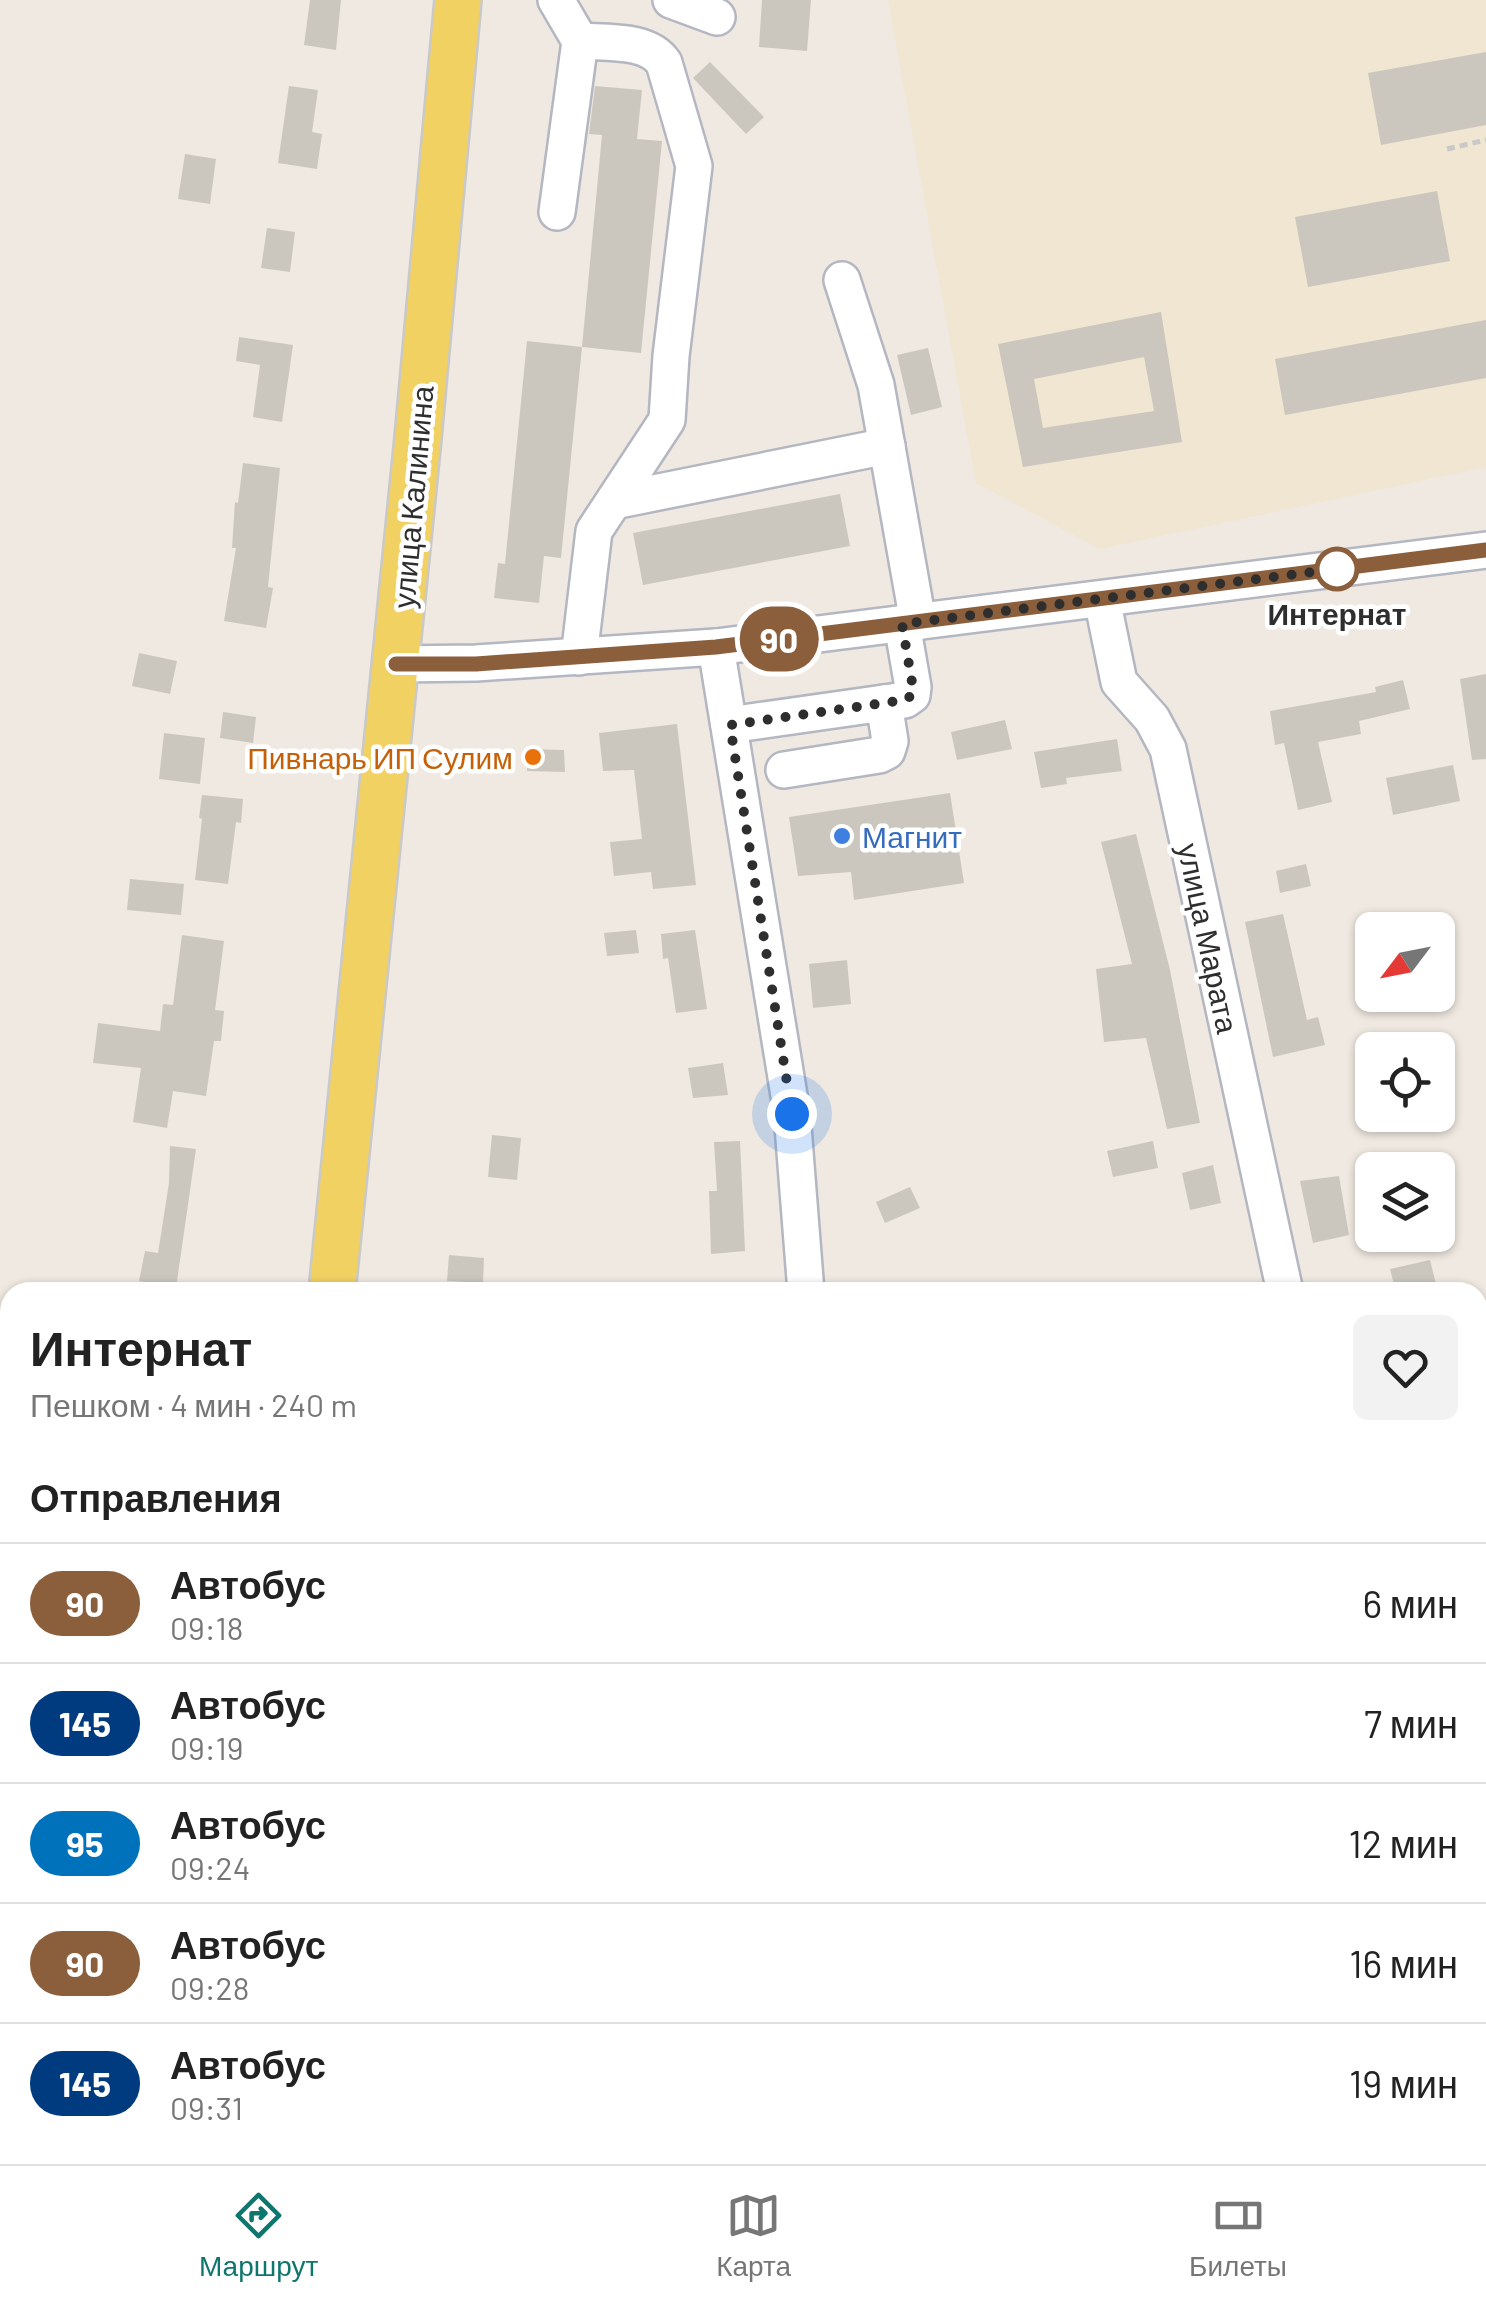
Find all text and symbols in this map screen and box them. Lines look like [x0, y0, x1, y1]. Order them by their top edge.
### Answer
street label: улица Калинина [384, 384, 440, 610]
marker: Интернат [1316, 548, 1358, 590]
place label: Интернат [1268, 595, 1406, 631]
line badge: 90 [734, 606, 824, 672]
text: 90 [760, 618, 798, 660]
place label: Пивнарь ИП Сулим [247, 739, 513, 775]
marker: Пивнарь ИП Сулим [522, 746, 544, 768]
place label: Магнит [862, 818, 962, 854]
marker: Магнит [831, 825, 853, 847]
street label: улица Марата [1171, 840, 1247, 1037]
north arrow [1355, 912, 1455, 1012]
map controls [1355, 912, 1455, 1252]
button: locate [1355, 1032, 1455, 1132]
your location [767, 1089, 817, 1139]
button: layers [1355, 1152, 1455, 1252]
button: heart [1353, 1315, 1458, 1420]
text: Интернат [30, 1318, 252, 1376]
text: Пешком · 4 мин · 240 m [30, 1385, 357, 1423]
text: Отправления [30, 1474, 282, 1520]
text: Автобус [170, 1561, 326, 1607]
text: 6 мин [1362, 1580, 1458, 1626]
text: 90 [66, 1582, 104, 1624]
text: 09:18 [170, 1608, 243, 1646]
text: Автобус [170, 1681, 326, 1727]
text: 7 мин [1364, 1700, 1458, 1746]
text: 145 [59, 1702, 111, 1744]
text: 09:19 [170, 1728, 243, 1766]
text: Автобус [170, 1801, 326, 1847]
text: 12 мин [1348, 1820, 1458, 1866]
text: 95 [66, 1822, 104, 1864]
text: 09:24 [170, 1848, 250, 1886]
text: Автобус [170, 1921, 326, 1967]
text: 16 мин [1349, 1940, 1458, 1986]
text: 90 [66, 1942, 104, 1984]
text: 09:28 [170, 1968, 249, 2006]
text: Автобус [170, 2041, 326, 2087]
text: 19 мин [1349, 2060, 1458, 2106]
text: 145 [59, 2062, 111, 2104]
text: 09:31 [170, 2088, 243, 2126]
tab: Маршрут [199, 2188, 318, 2283]
tab: Карта [716, 2188, 791, 2283]
tab: Билеты [1189, 2188, 1287, 2283]

